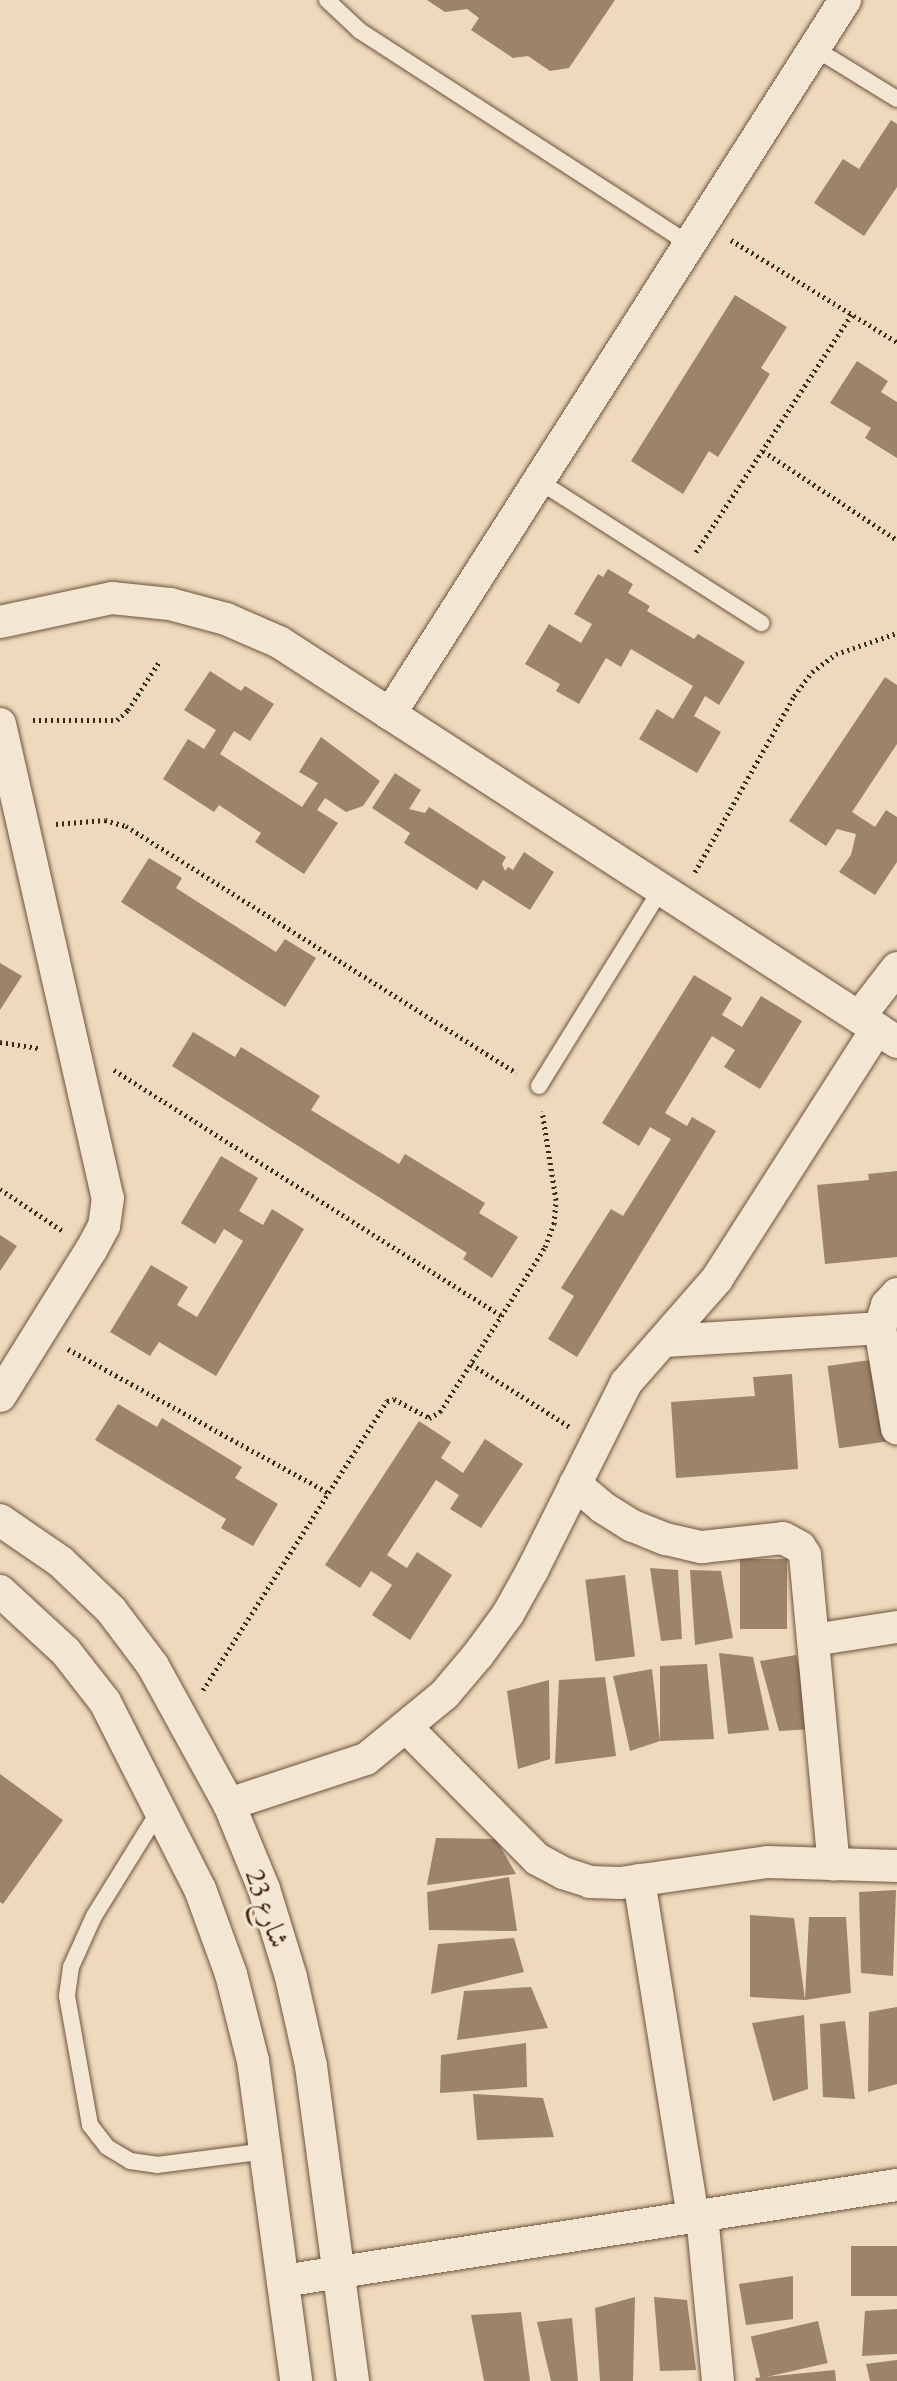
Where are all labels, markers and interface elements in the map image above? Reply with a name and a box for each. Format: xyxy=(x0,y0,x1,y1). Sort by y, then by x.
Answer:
street label: شارع 23 xyxy=(239,1864,297,1952)

